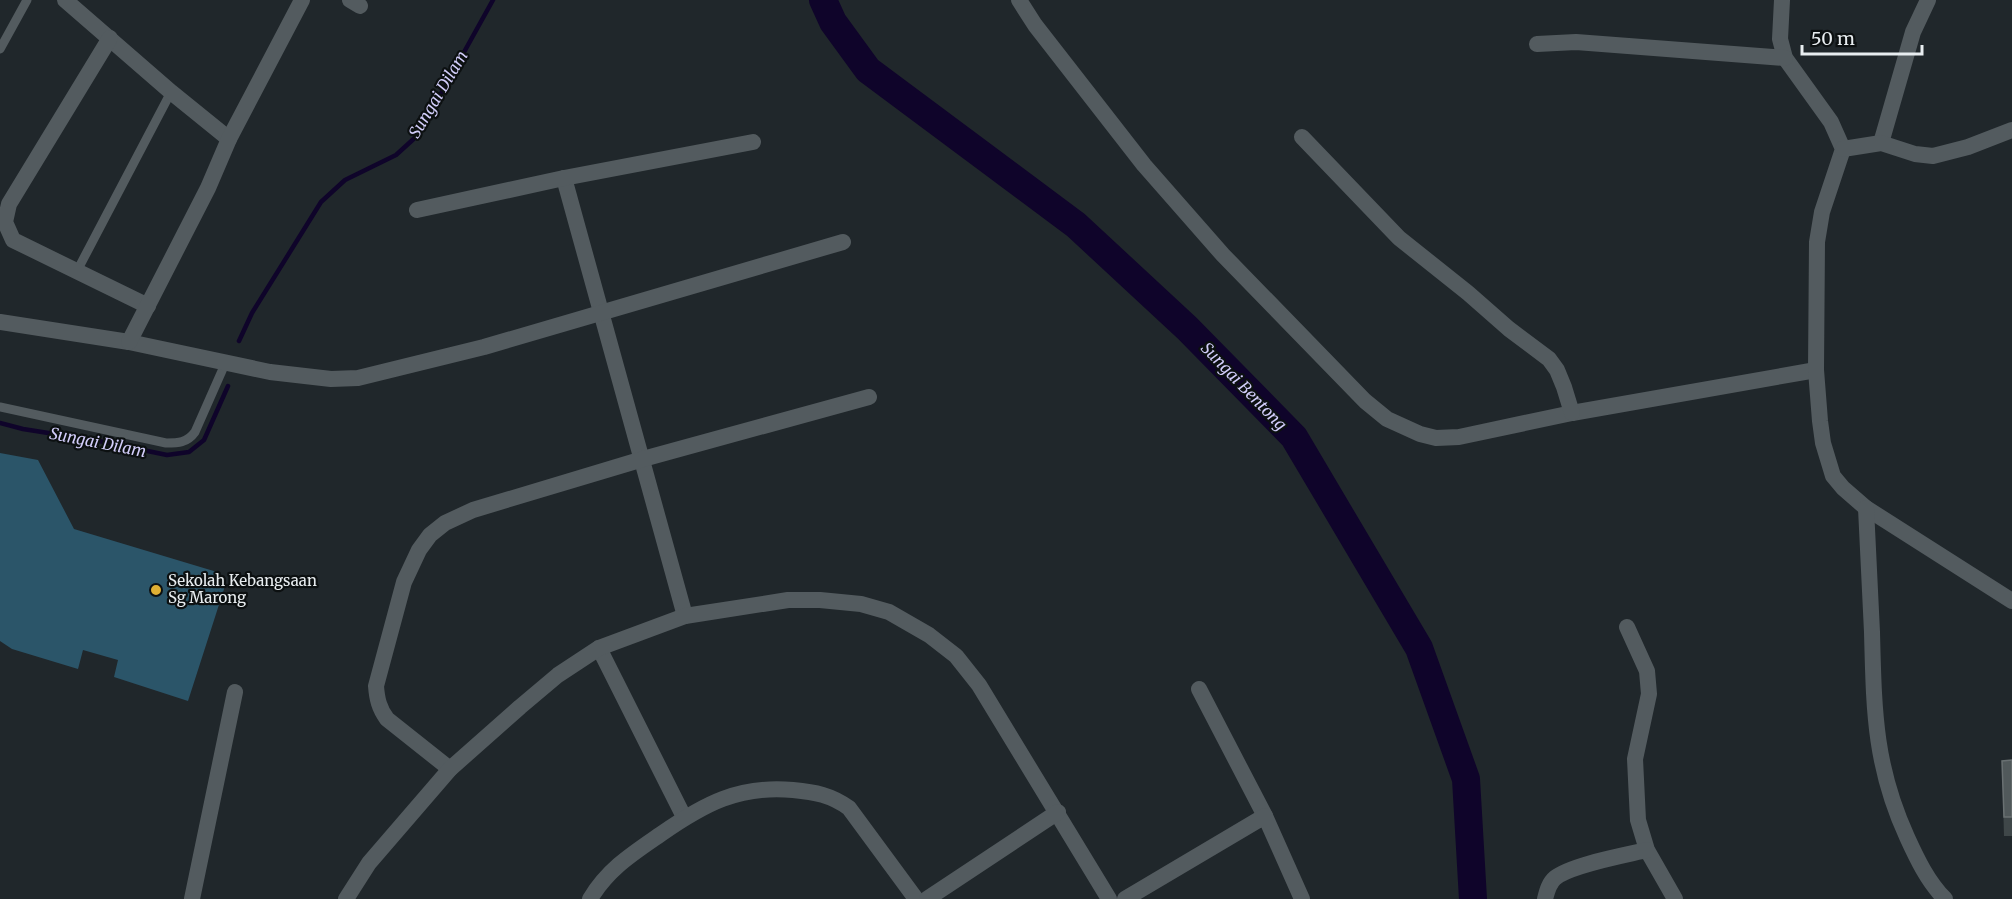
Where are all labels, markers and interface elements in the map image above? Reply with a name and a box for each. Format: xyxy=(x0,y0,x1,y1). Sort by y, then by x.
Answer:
scale bar xyxy=(1802,18,1922,56)
text: 50 m xyxy=(1811,27,1855,50)
water label: Sungai Dilam xyxy=(404,47,472,141)
water label: Sungai Bentong xyxy=(1197,338,1291,434)
water label: Sungai Dilam xyxy=(48,423,148,461)
place label: Sekolah Kebangsaan Sg Marong xyxy=(168,571,317,607)
marker: Sekolah Kebangsaan Sg Marong xyxy=(149,583,163,597)

